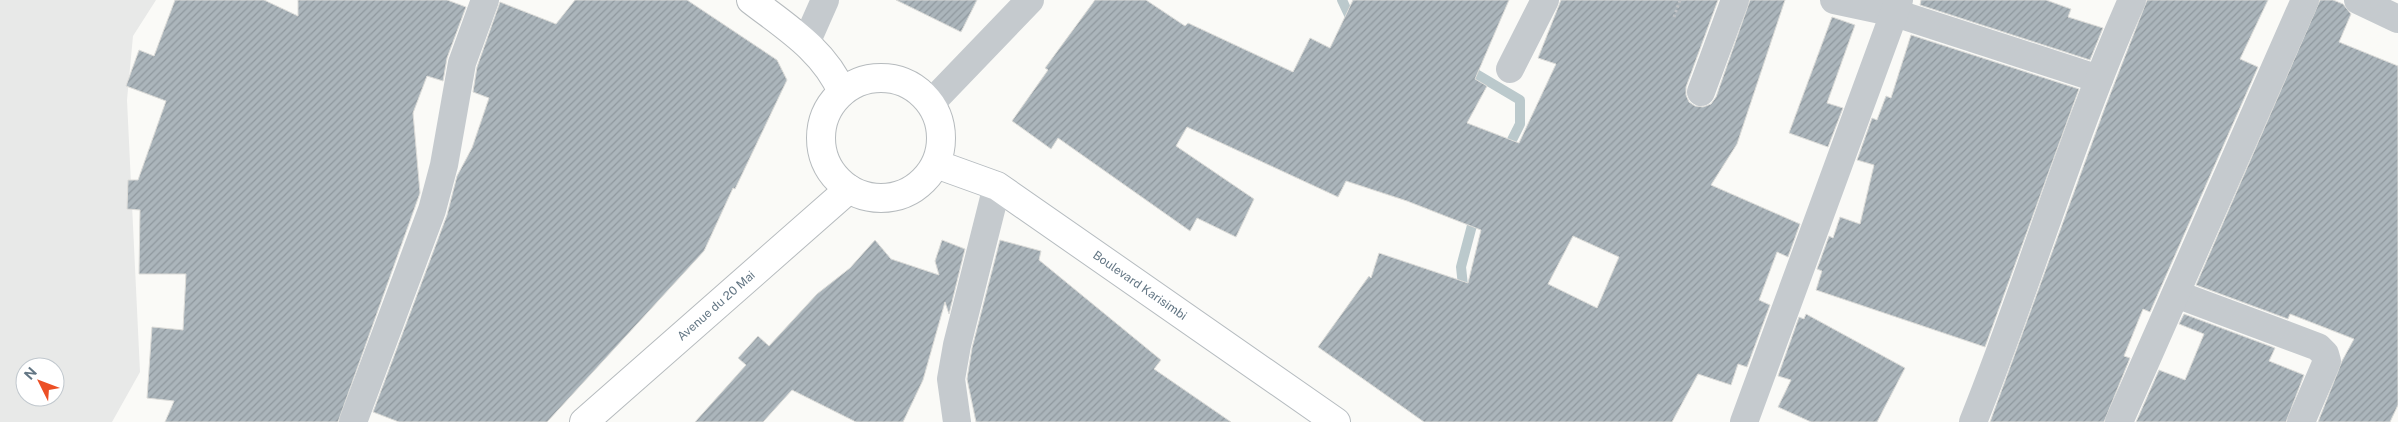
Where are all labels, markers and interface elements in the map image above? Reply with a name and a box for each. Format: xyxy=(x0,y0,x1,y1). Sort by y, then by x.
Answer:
street label: Boulevard Karisimbi xyxy=(1090,248,1190,323)
street label: Avenue du 20 Mai xyxy=(675,268,758,344)
north arrow xyxy=(15,357,65,407)
text: N xyxy=(21,364,40,383)

